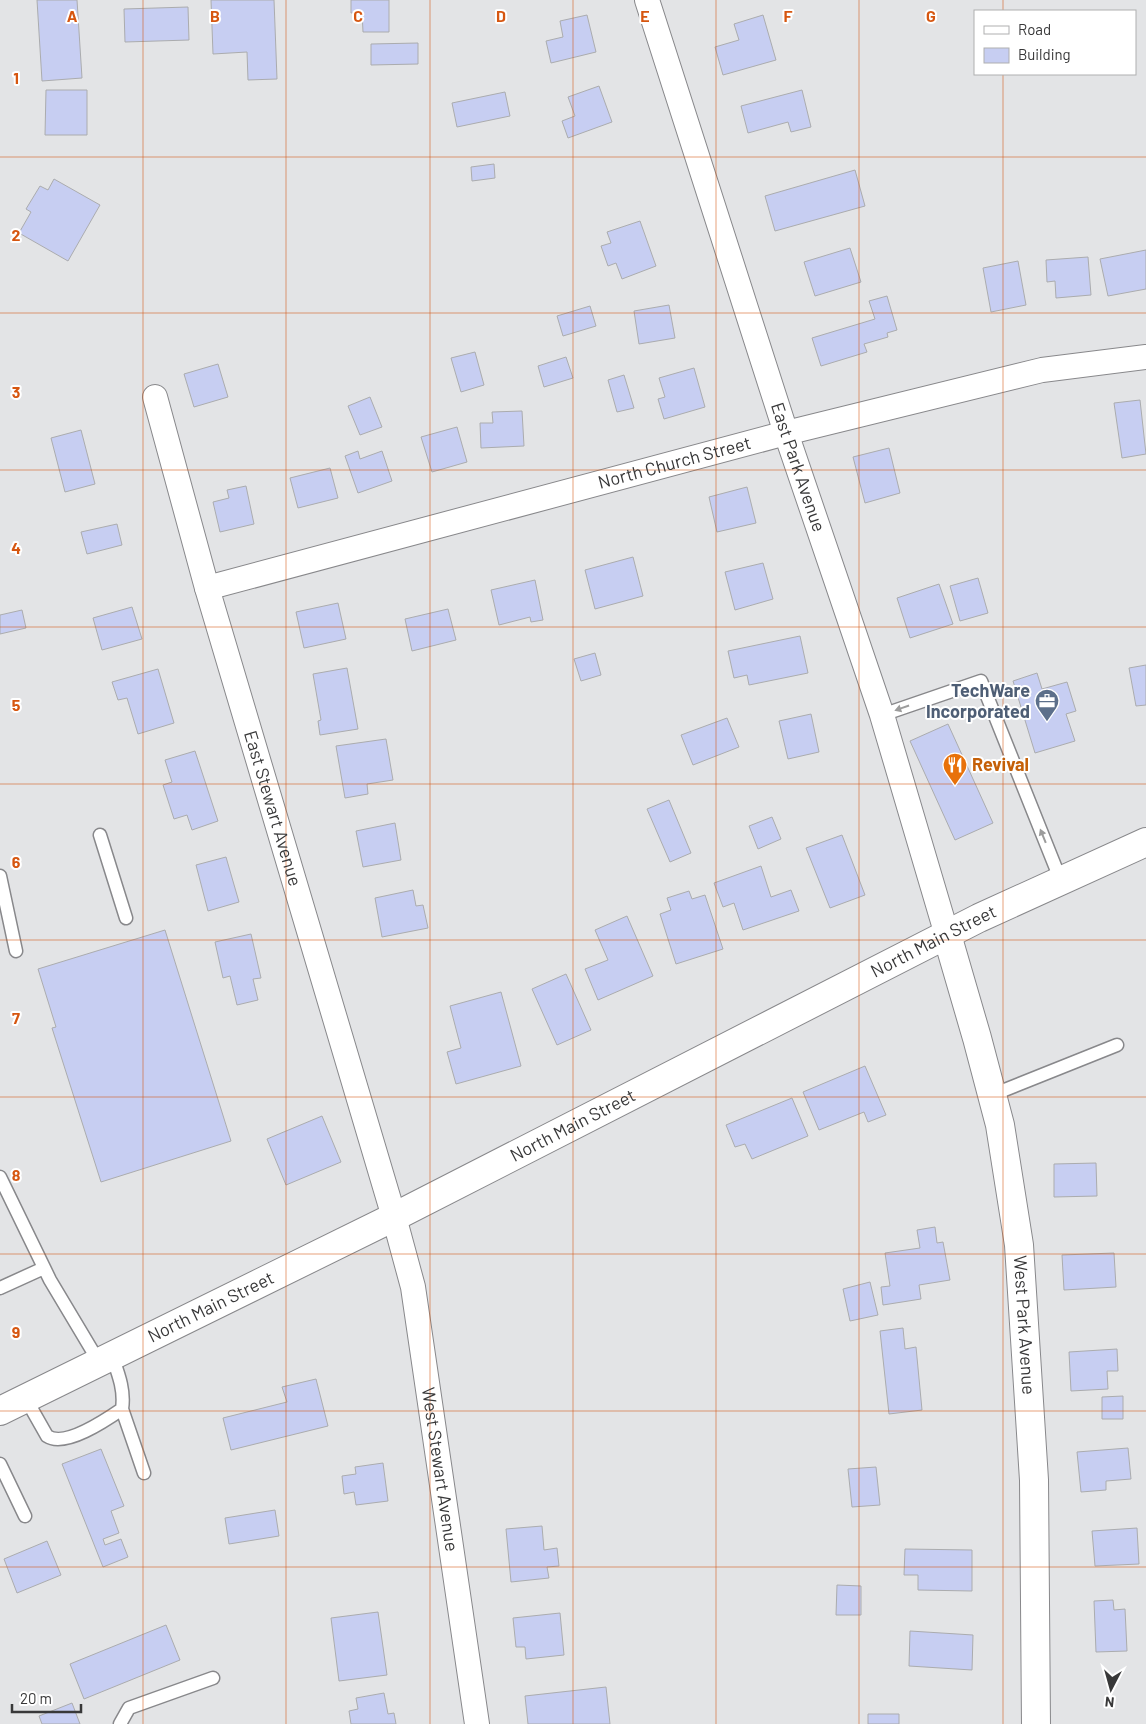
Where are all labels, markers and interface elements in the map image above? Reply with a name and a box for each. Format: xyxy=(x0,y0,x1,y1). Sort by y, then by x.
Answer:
text: A xyxy=(67,6,78,25)
text: B xyxy=(210,6,220,25)
text: C xyxy=(353,6,363,25)
text: D xyxy=(496,6,506,25)
text: E xyxy=(640,6,650,25)
text: F xyxy=(784,6,793,25)
text: G xyxy=(926,6,936,25)
legend xyxy=(974,10,1136,75)
text: Road xyxy=(1018,20,1051,38)
text: Building xyxy=(1018,45,1071,63)
text: 1 xyxy=(13,68,19,87)
text: 2 xyxy=(12,225,21,244)
text: 3 xyxy=(12,382,20,401)
street label: East Park Avenue xyxy=(767,399,831,535)
street label: North Church Street xyxy=(595,431,753,493)
text: 4 xyxy=(11,538,21,557)
place label: TechWare Incorporated xyxy=(926,679,1030,722)
office icon: TechWare Incorporated xyxy=(1034,688,1060,722)
text: 5 xyxy=(12,695,21,714)
one-way arrow xyxy=(894,704,909,712)
street label: East Stewart Avenue xyxy=(240,728,307,889)
restaurant icon: Revival xyxy=(942,752,968,786)
place label: Revival xyxy=(972,753,1029,775)
one-way arrow xyxy=(1039,828,1046,843)
text: 6 xyxy=(12,852,21,871)
street label: North Main Street xyxy=(867,900,999,982)
text: 7 xyxy=(12,1008,20,1027)
street label: North Main Street xyxy=(506,1084,639,1166)
text: 8 xyxy=(12,1165,21,1184)
street label: West Park Avenue xyxy=(1010,1255,1041,1395)
street label: North Main Street xyxy=(144,1266,277,1347)
text: 9 xyxy=(12,1322,20,1341)
street label: West Stewart Avenue xyxy=(418,1386,464,1553)
north arrow xyxy=(1086,1664,1136,1714)
scale bar xyxy=(12,1682,81,1714)
text: 20 m xyxy=(20,1689,52,1707)
text: N xyxy=(1104,1693,1115,1711)

